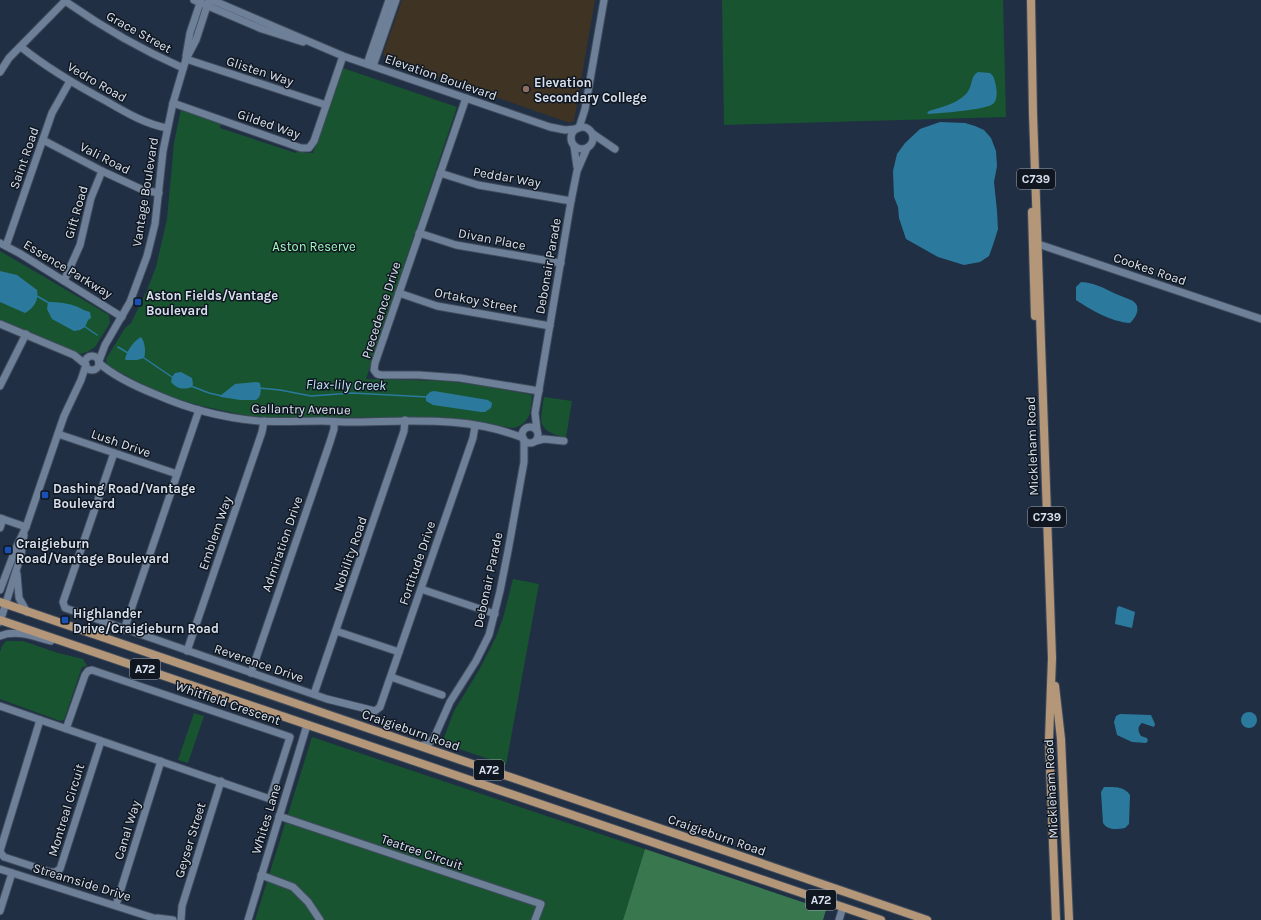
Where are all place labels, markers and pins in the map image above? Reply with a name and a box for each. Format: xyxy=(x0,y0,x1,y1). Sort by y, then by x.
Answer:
place label: Elevation Secondary College xyxy=(534,75,647,105)
marker: Elevation Secondary College xyxy=(521,84,531,94)
place label: Aston Fields/Vantage Boulevard xyxy=(146,288,278,318)
marker: Aston Fields/Vantage Boulevard xyxy=(133,297,143,307)
place label: Dashing Road/Vantage Boulevard xyxy=(53,481,195,511)
marker: Dashing Road/Vantage Boulevard xyxy=(40,490,50,500)
place label: Craigieburn Road/Vantage Boulevard xyxy=(16,536,169,566)
marker: Craigieburn Road/Vantage Boulevard xyxy=(3,545,13,555)
place label: Highlander Drive/Craigieburn Road xyxy=(73,606,219,636)
marker: Highlander Drive/Craigieburn Road xyxy=(60,615,70,625)

